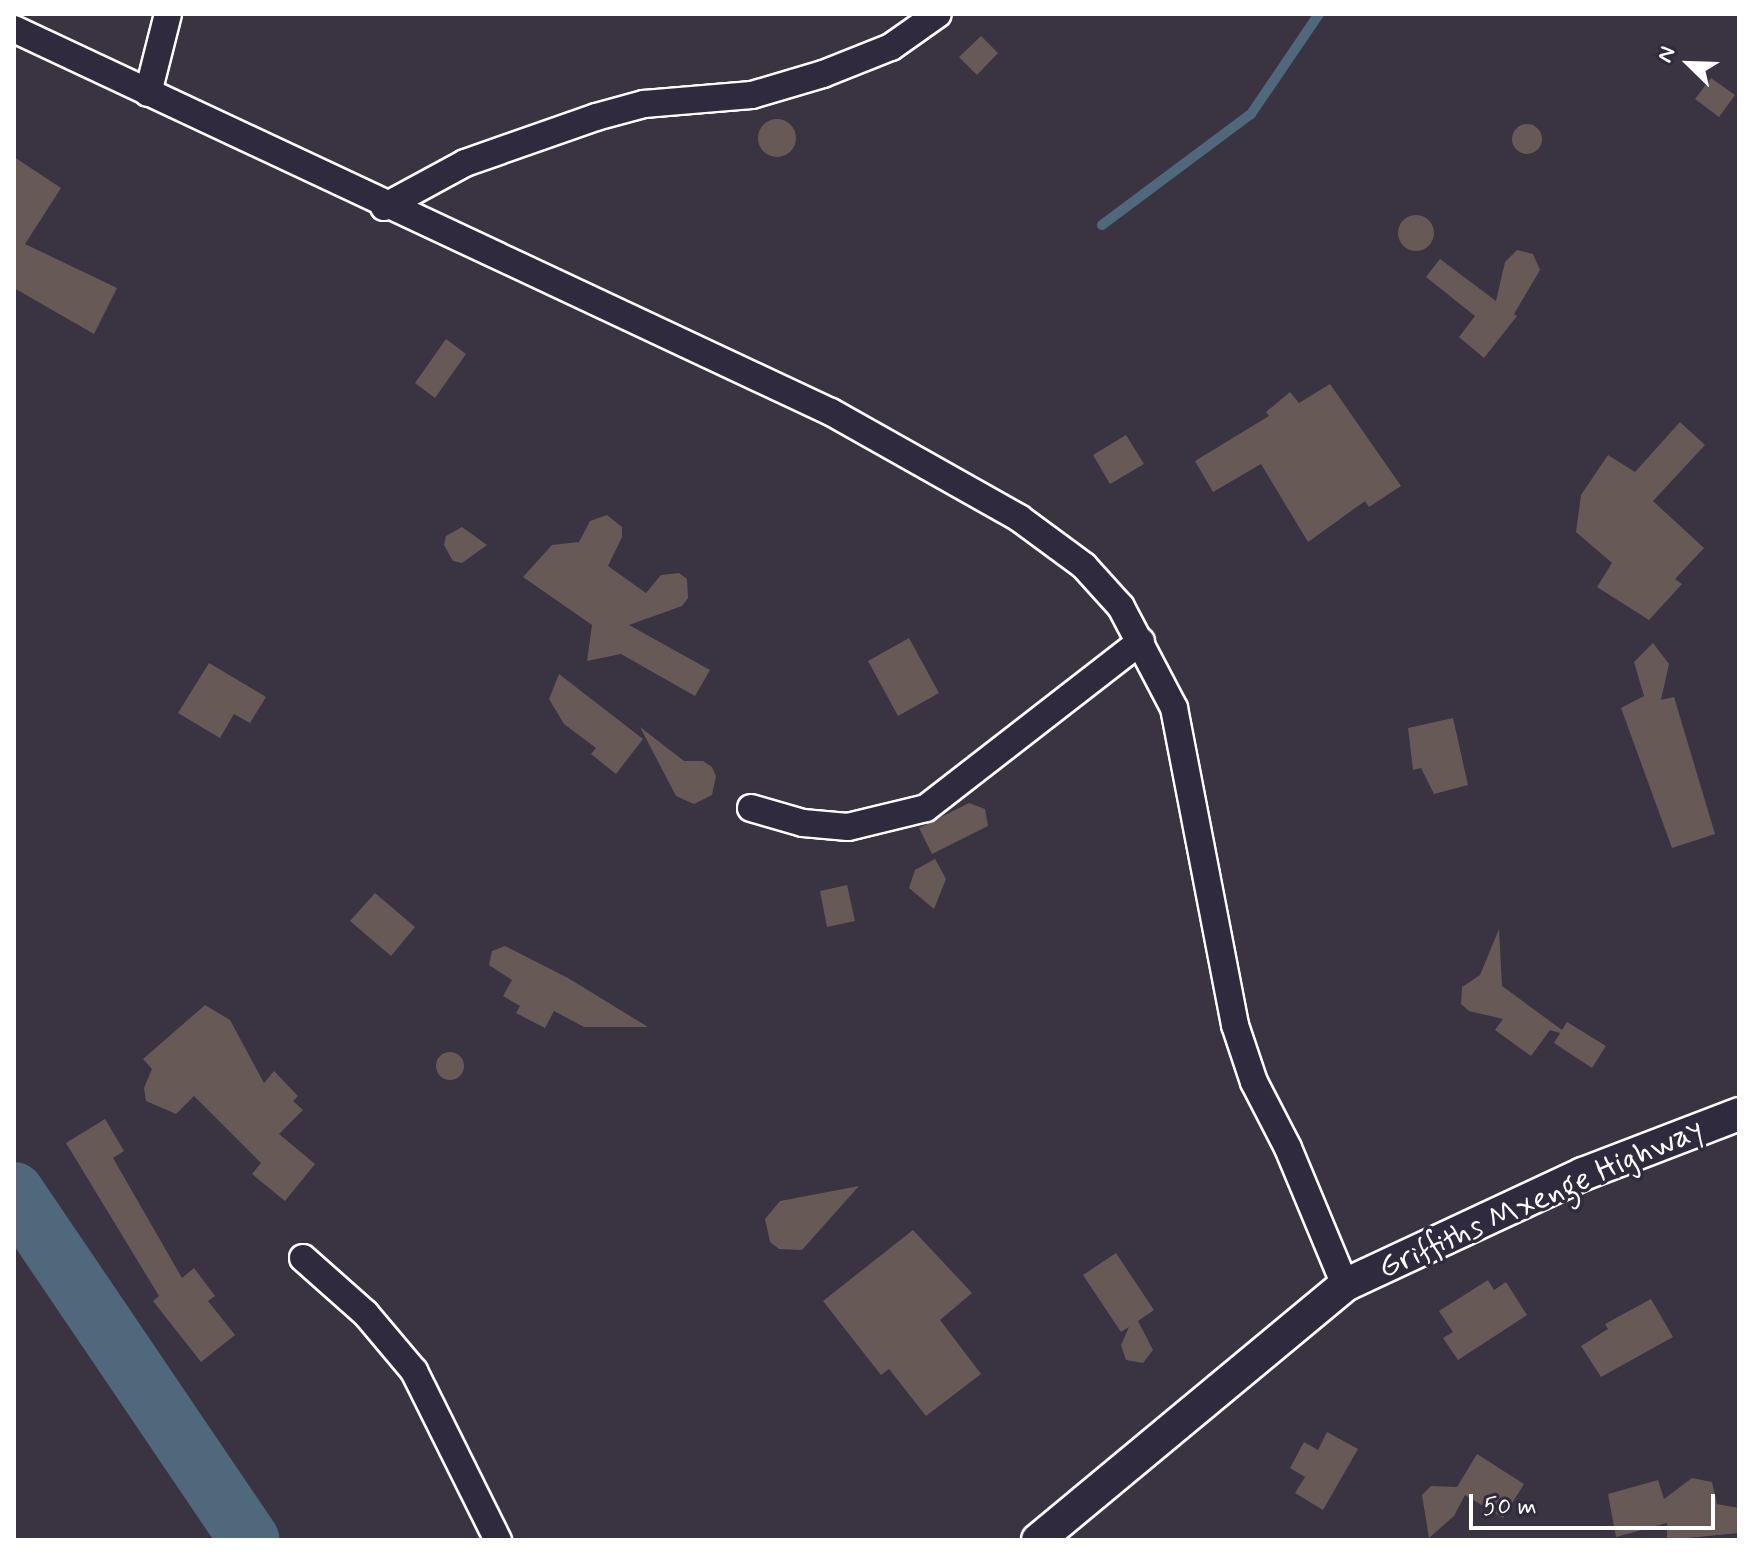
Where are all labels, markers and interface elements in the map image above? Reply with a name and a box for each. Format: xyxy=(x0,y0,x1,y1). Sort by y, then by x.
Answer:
north arrow xyxy=(1649,24,1729,104)
text: N xyxy=(1651,42,1683,67)
street label: Griffiths Mxenge Highway xyxy=(1372,1110,1710,1288)
scale bar xyxy=(1473,1478,1719,1528)
text: 50 m xyxy=(1483,1492,1537,1523)

